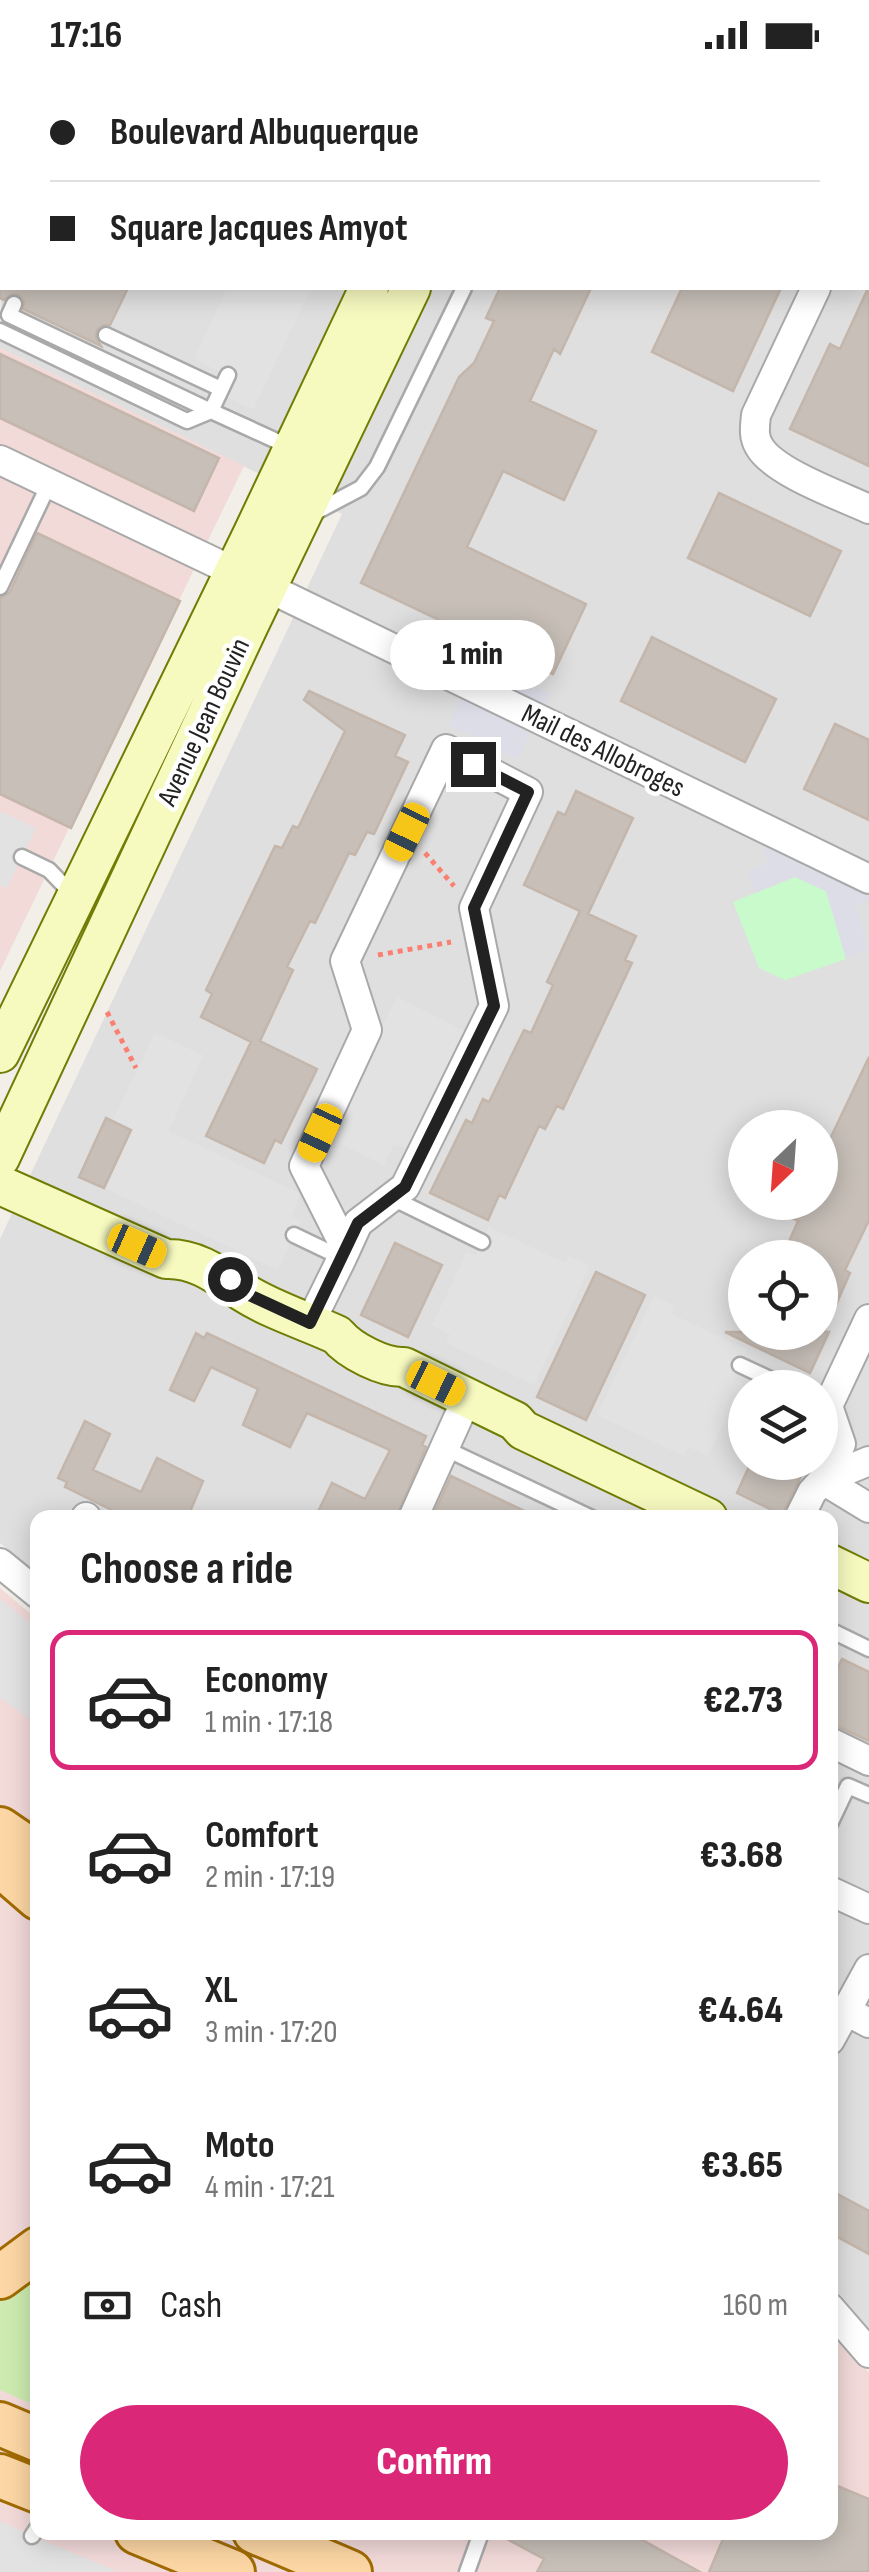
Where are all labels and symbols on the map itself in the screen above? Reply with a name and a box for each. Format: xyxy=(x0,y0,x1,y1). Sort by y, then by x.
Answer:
callout: 1 min xyxy=(390,619,556,689)
street label: Avenue Jean Bouvin xyxy=(150,633,257,812)
street label: Mail des Allobroges xyxy=(516,697,690,805)
route end xyxy=(451,742,496,787)
car xyxy=(380,798,434,866)
car xyxy=(294,1099,346,1167)
north arrow xyxy=(728,1110,838,1220)
car xyxy=(103,1220,171,1272)
route start xyxy=(208,1257,253,1302)
car xyxy=(402,1356,470,1410)

